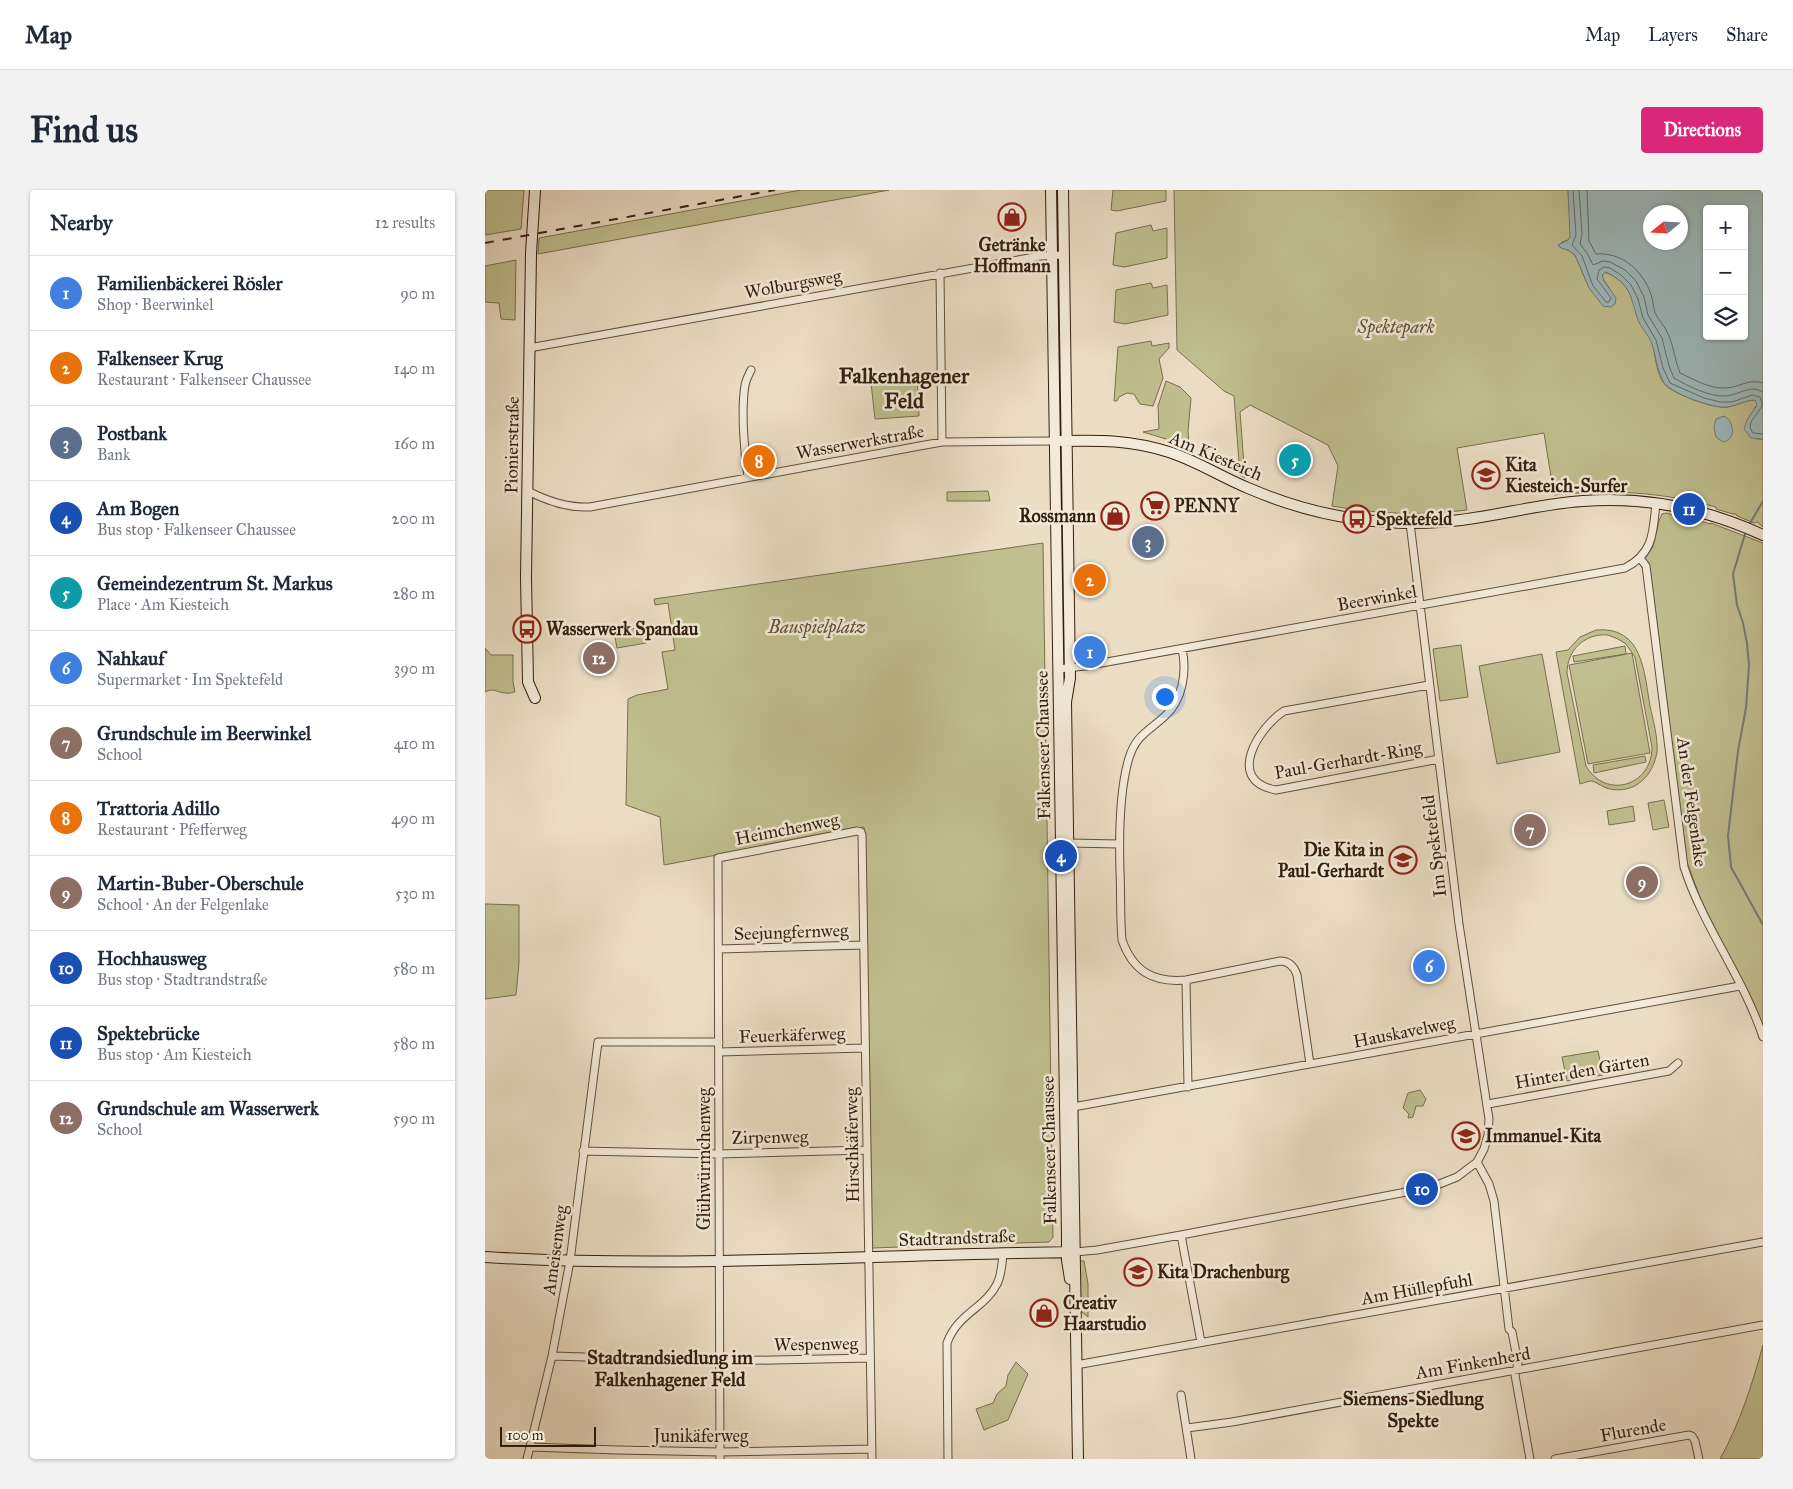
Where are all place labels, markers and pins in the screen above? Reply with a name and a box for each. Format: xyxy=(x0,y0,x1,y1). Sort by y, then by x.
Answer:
shop icon: Getränke Hoffmann xyxy=(997,202,1027,232)
place label: Getränke Hoffmann xyxy=(973,234,1051,277)
pin: 5 xyxy=(1279,441,1311,479)
pin: 8 xyxy=(743,442,775,480)
place label: Kita Kiesteich-Surfer xyxy=(1505,454,1629,497)
school or university icon: Kita Kiesteich-Surfer xyxy=(1471,460,1501,490)
pin: 11 xyxy=(1673,490,1705,528)
supermarket icon: PENNY xyxy=(1140,491,1170,521)
place label: PENNY xyxy=(1174,495,1241,517)
shop icon: Rossmann xyxy=(1100,501,1130,531)
bus stop icon: Spektefeld xyxy=(1342,504,1372,534)
place label: Rossmann xyxy=(1019,505,1096,527)
place label: Spektefeld xyxy=(1376,508,1453,531)
pin: 3 xyxy=(1132,523,1164,561)
pin: 2 xyxy=(1074,561,1106,599)
bus stop icon: Wasserwerk Spandau xyxy=(512,614,542,644)
place label: Wasserwerk Spandau xyxy=(546,618,699,641)
pin: 1 xyxy=(1074,633,1106,671)
pin: 12 xyxy=(583,639,615,677)
pin: 7 xyxy=(1514,811,1546,849)
pin: 4 xyxy=(1045,837,1077,875)
place label: Die Kita in Paul-Gerhardt xyxy=(1278,839,1385,882)
school or university icon: Die Kita in Paul-Gerhardt xyxy=(1388,845,1418,875)
pin: 9 xyxy=(1626,863,1658,901)
pin: 6 xyxy=(1413,947,1445,985)
school or university icon: Immanuel-Kita xyxy=(1451,1121,1481,1151)
place label: Immanuel-Kita xyxy=(1485,1125,1602,1147)
pin: 10 xyxy=(1406,1170,1438,1208)
school or university icon: Kita Drachenburg xyxy=(1123,1257,1153,1287)
place label: Kita Drachenburg xyxy=(1157,1261,1290,1284)
place label: Creativ Haarstudio xyxy=(1063,1292,1146,1335)
shop icon: Creativ Haarstudio xyxy=(1029,1298,1059,1328)

